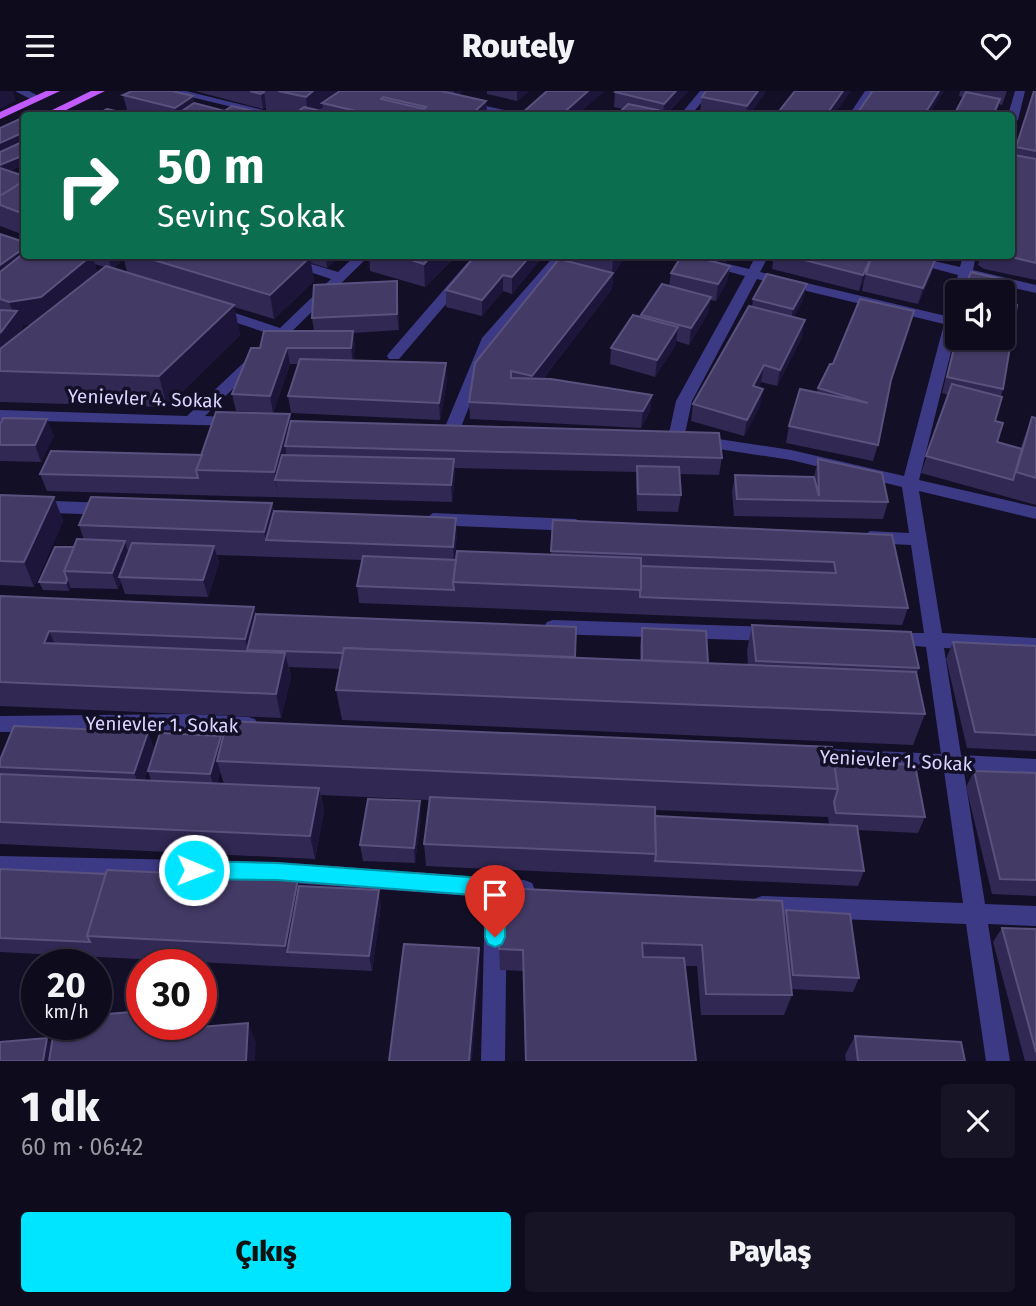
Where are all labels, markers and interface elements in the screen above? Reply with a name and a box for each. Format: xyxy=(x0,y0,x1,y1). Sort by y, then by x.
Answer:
icon: menu xyxy=(21,27,59,65)
text: Routely xyxy=(462,27,574,65)
icon: heart xyxy=(977,27,1015,65)
text: 50 m xyxy=(157,137,265,196)
icon: right xyxy=(42,140,133,231)
text: Sevinç Sokak xyxy=(157,197,345,235)
map controls xyxy=(945,280,1015,350)
button: sound xyxy=(945,280,1015,350)
street label: Yenievler 4. Sokak xyxy=(67,384,223,413)
street label: Yenievler 1. Sokak xyxy=(85,712,239,737)
street label: Yenievler 1. Sokak xyxy=(819,745,973,776)
position arrow xyxy=(157,833,231,907)
pin xyxy=(465,865,525,937)
icon: arrive xyxy=(476,876,514,914)
speed limit sign: 30 xyxy=(126,949,217,1040)
text: 20 xyxy=(47,964,86,1006)
text: km/h xyxy=(44,1001,89,1023)
text: 1 dk xyxy=(21,1082,99,1132)
button: close xyxy=(941,1084,1015,1158)
text: 60 m · 06:42 xyxy=(21,1133,143,1161)
button: Çıkış xyxy=(21,1212,511,1292)
button: Paylaş xyxy=(525,1212,1015,1292)

